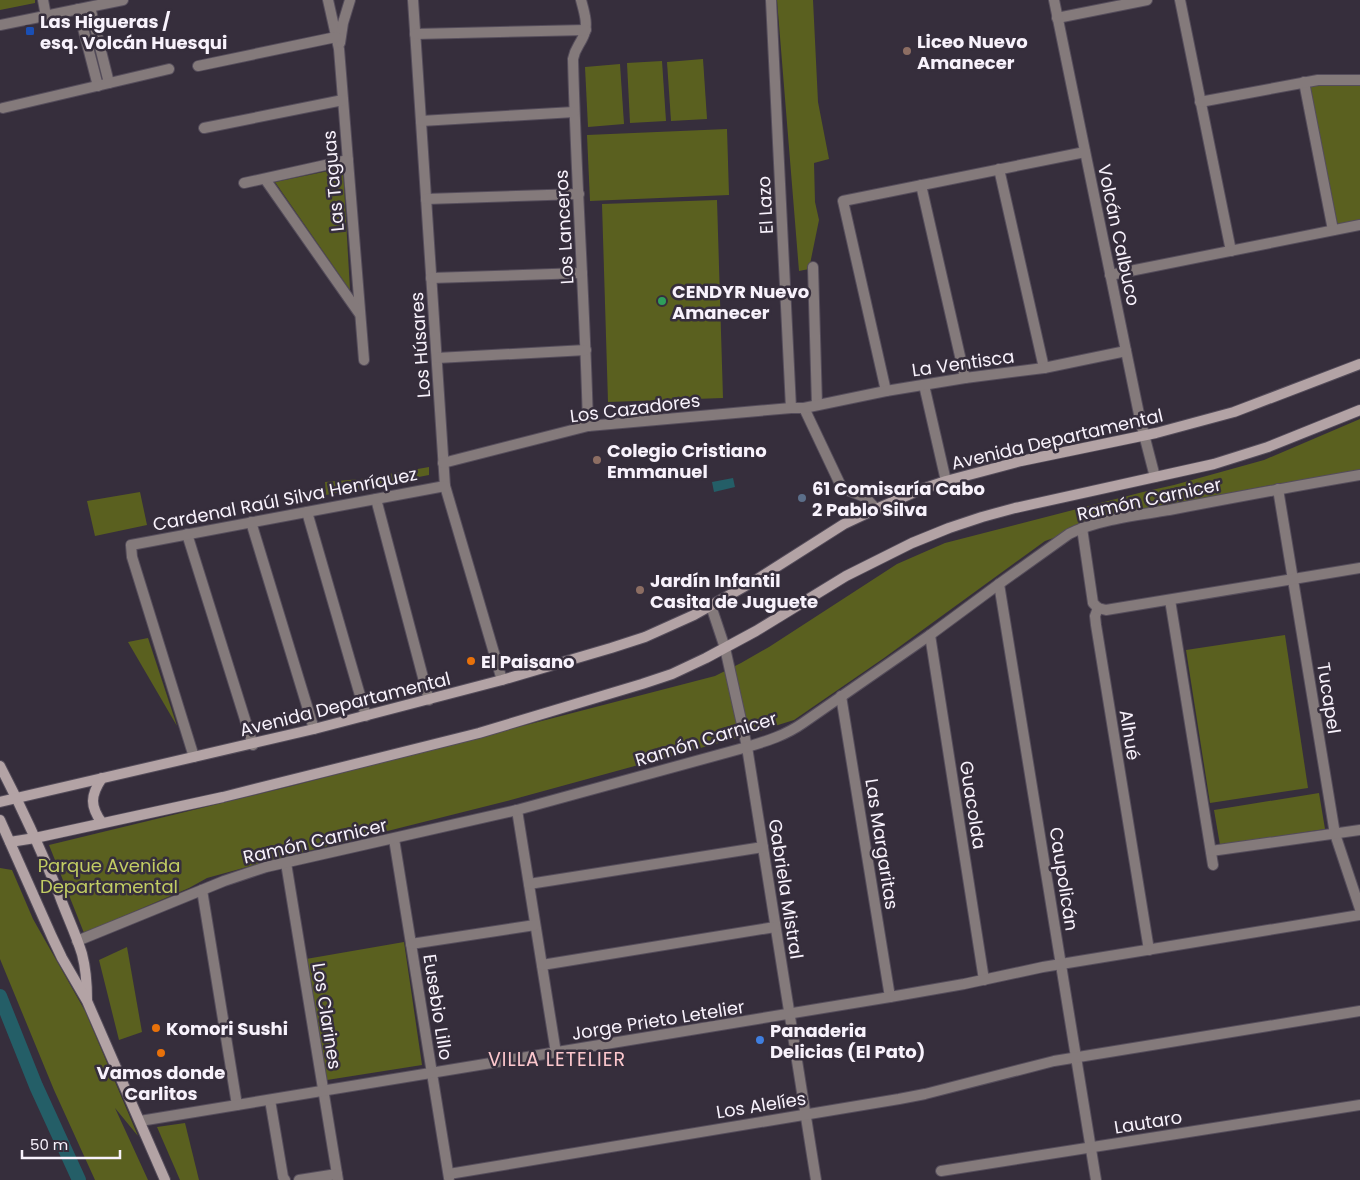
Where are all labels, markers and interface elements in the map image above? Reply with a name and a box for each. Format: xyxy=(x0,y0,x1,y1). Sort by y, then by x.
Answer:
place label: Las Higueras / esq. Volcán Huesqui xyxy=(40,9,227,55)
marker: Las Higueras / esq. Volcán Huesqui xyxy=(24,25,36,37)
place label: Liceo Nuevo Amanecer xyxy=(917,29,1028,75)
marker: Liceo Nuevo Amanecer xyxy=(901,45,913,57)
street label: Las Taguas xyxy=(316,129,350,233)
street label: Volcán Calbuco xyxy=(1092,162,1146,308)
street label: Los Lanceros xyxy=(549,169,579,285)
street label: El Lazo xyxy=(751,175,779,235)
place label: CENDYR Nuevo Amanecer xyxy=(672,279,809,325)
street label: Los Húsares xyxy=(404,291,436,399)
marker: CENDYR Nuevo Amanecer xyxy=(656,295,668,307)
street label: La Ventisca xyxy=(910,343,1016,383)
street label: Los Cazadores xyxy=(569,388,701,428)
street label: Avenida Departamental xyxy=(949,402,1165,476)
place label: Colegio Cristiano Emmanuel xyxy=(607,438,767,484)
marker: Colegio Cristiano Emmanuel xyxy=(591,454,603,466)
street label: Cardenal Raúl Silva Henríquez xyxy=(151,461,419,537)
street label: Ramón Carnicer xyxy=(1074,471,1224,527)
place label: 61 Comisaría Cabo 2 Pablo Silva xyxy=(812,476,985,522)
marker: 61 Comisaría Cabo 2 Pablo Silva xyxy=(796,492,808,504)
place label: Jardín Infantil Casita de Juguete xyxy=(650,568,818,614)
marker: Jardín Infantil Casita de Juguete xyxy=(634,584,646,596)
place label: El Paisano xyxy=(481,649,575,674)
marker: El Paisano xyxy=(465,655,477,667)
street label: Tucapel xyxy=(1311,660,1347,736)
street label: Avenida Departamental xyxy=(237,666,453,742)
street label: Ramón Carnicer xyxy=(632,705,780,772)
street label: Alhué xyxy=(1114,708,1146,762)
street label: Guacolda xyxy=(954,759,992,851)
street label: Las Margaritas xyxy=(859,777,905,911)
street label: Ramón Carnicer xyxy=(241,812,390,870)
street label: Gabriela Mistral xyxy=(763,817,809,961)
street label: Caupolicán xyxy=(1043,825,1085,933)
park label: Parque Avenida Departamental xyxy=(38,853,180,899)
street label: Eusebio Lillo xyxy=(417,952,459,1062)
street label: Los Clarines xyxy=(306,961,348,1071)
street label: Jorge Prieto Letelier xyxy=(570,994,747,1046)
place label: Komori Sushi xyxy=(166,1016,288,1041)
place label: Panaderia Delicias (El Pato) xyxy=(770,1018,925,1064)
marker: Komori Sushi xyxy=(150,1022,162,1034)
marker: Panaderia Delicias (El Pato) xyxy=(754,1034,766,1046)
district label: VILLA LETELIER xyxy=(488,1046,626,1073)
marker: Vamos donde Carlitos xyxy=(155,1047,167,1059)
place label: Vamos donde Carlitos xyxy=(97,1060,225,1106)
street label: Los Alelíes xyxy=(714,1086,808,1124)
street label: Lautaro xyxy=(1112,1104,1184,1140)
scale bar xyxy=(22,1128,120,1160)
text: 50 m xyxy=(30,1134,68,1155)

